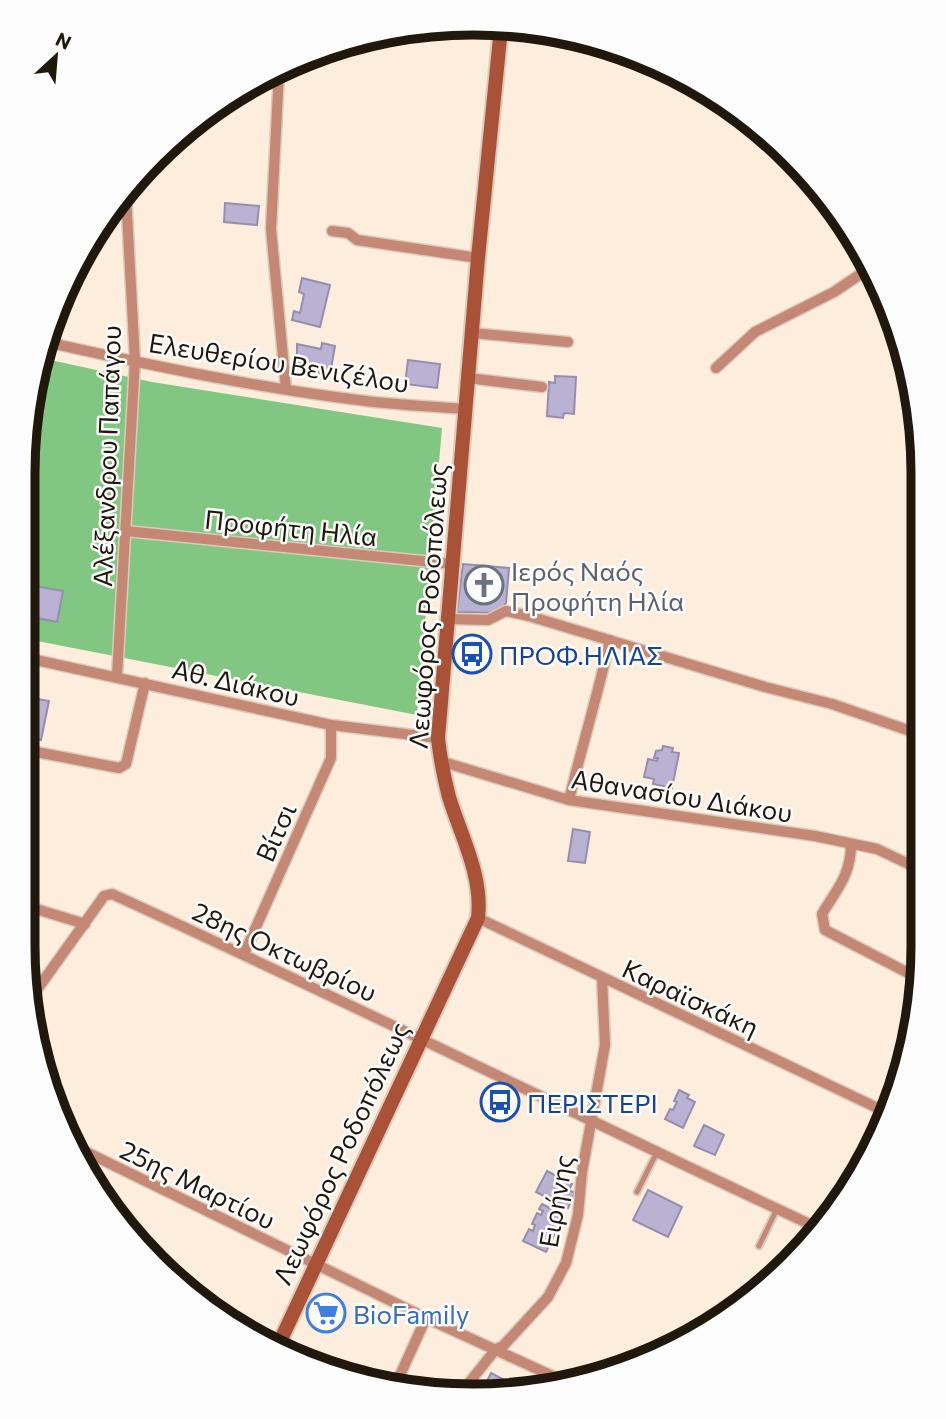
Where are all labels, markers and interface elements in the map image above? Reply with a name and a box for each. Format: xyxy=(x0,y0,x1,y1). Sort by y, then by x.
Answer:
north arrow xyxy=(21,21,91,91)
text: N xyxy=(52,27,75,54)
street label: Αλέξανδρου Παπάγου xyxy=(86,325,126,587)
street label: Ελευθερίου Βενιζέλου xyxy=(147,326,411,398)
street label: Λεωφόρος Ροδοπόλεως xyxy=(402,462,452,750)
street label: Προφήτη Ηλία xyxy=(203,503,379,551)
place label: Ιερός Ναός Προφήτη Ηλία xyxy=(511,555,684,616)
church icon: Ιερός Ναός Προφήτη Ηλία xyxy=(463,564,505,606)
bus stop icon: ΠΡΟΦ.ΗΛΙΑΣ xyxy=(451,633,493,675)
place label: ΠΡΟΦ.ΗΛΙΑΣ xyxy=(499,639,663,670)
street label: Αθ. Διάκου xyxy=(169,652,303,712)
street label: Αθανασίου Διάκου xyxy=(569,762,795,828)
street label: Βίτσι xyxy=(248,798,302,866)
street label: 28ης Οκτωβρίου xyxy=(188,895,382,1007)
street label: Καραϊσκάκη xyxy=(618,952,764,1042)
street label: Λεωφόρος Ροδοπόλεως xyxy=(265,1017,415,1289)
bus stop icon: ΠΕΡΙΣΤΕΡΙ xyxy=(479,1081,521,1123)
place label: ΠΕΡΙΣΤΕΡΙ xyxy=(527,1087,658,1118)
street label: 25ης Μαρτίου xyxy=(115,1133,281,1235)
street label: Ειρήνης xyxy=(532,1152,578,1250)
supermarket icon: BioFamily xyxy=(305,1292,347,1334)
place label: BioFamily xyxy=(353,1298,469,1329)

